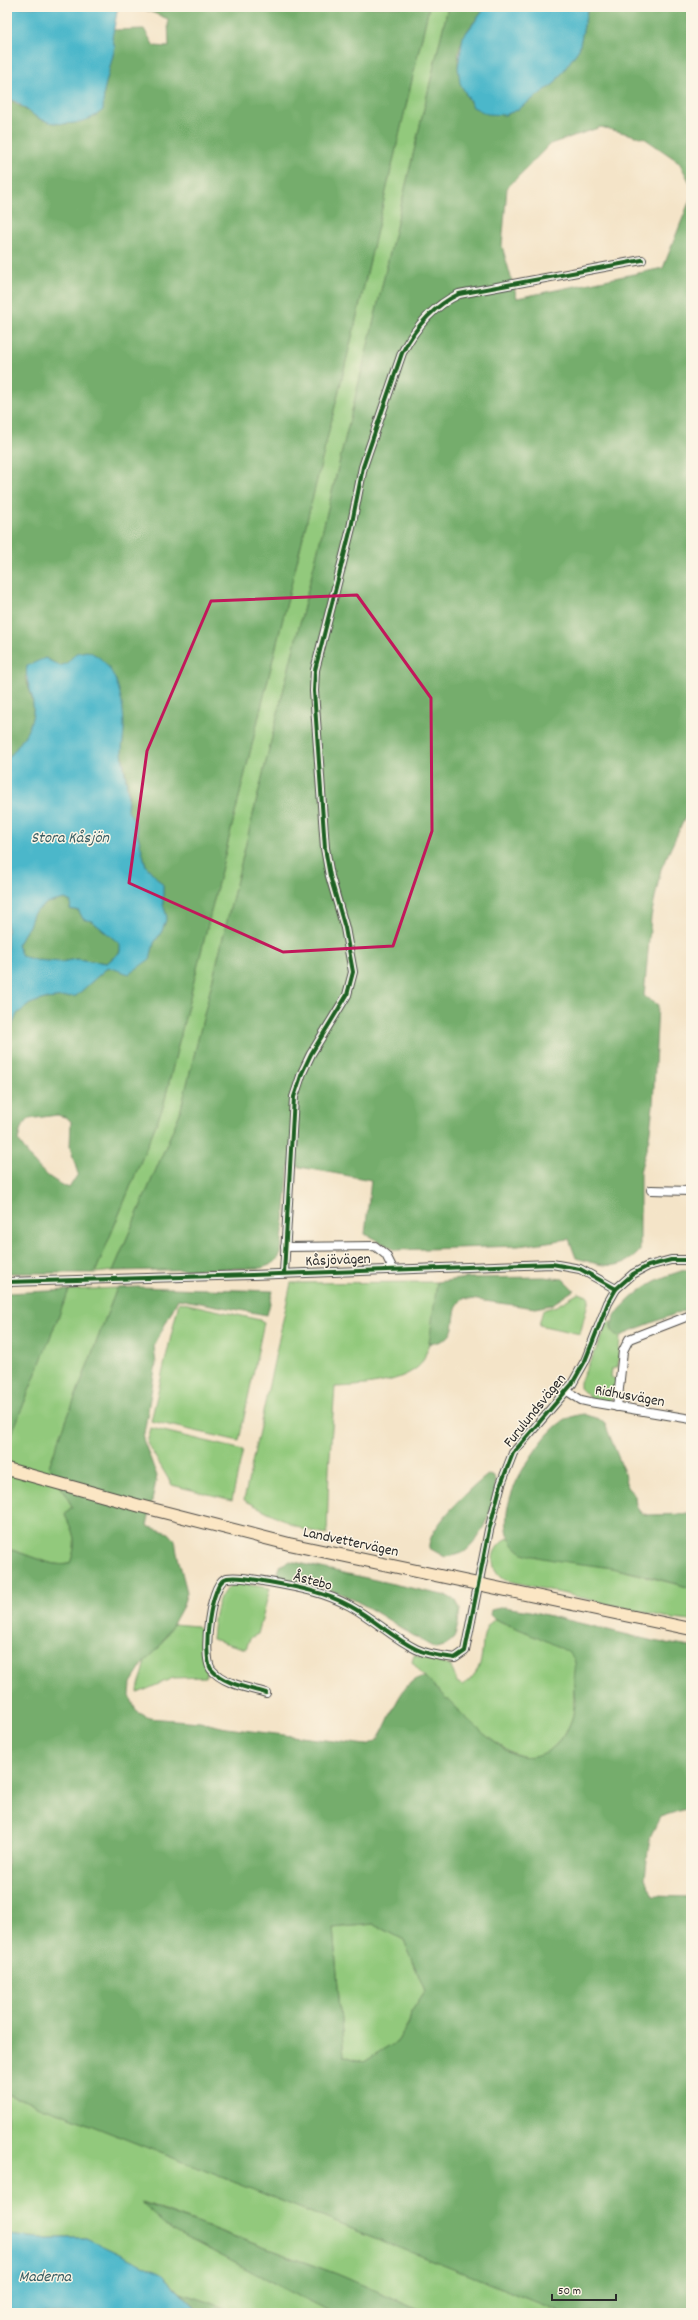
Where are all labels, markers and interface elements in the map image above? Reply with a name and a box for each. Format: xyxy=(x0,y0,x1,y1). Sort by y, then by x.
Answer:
water label: Stora Kåsjön xyxy=(31,827,110,850)
street label: Kåsjövägen xyxy=(305,1249,371,1273)
street label: Furulundsvägen xyxy=(499,1370,572,1453)
street label: Ridhusvägen xyxy=(593,1380,666,1414)
street label: Landvettervägen xyxy=(301,1522,400,1564)
street label: Åstebo xyxy=(291,1566,335,1598)
water label: Maderna xyxy=(19,2266,73,2289)
scale bar xyxy=(552,2276,616,2302)
text: 50 m xyxy=(558,2283,581,2300)

